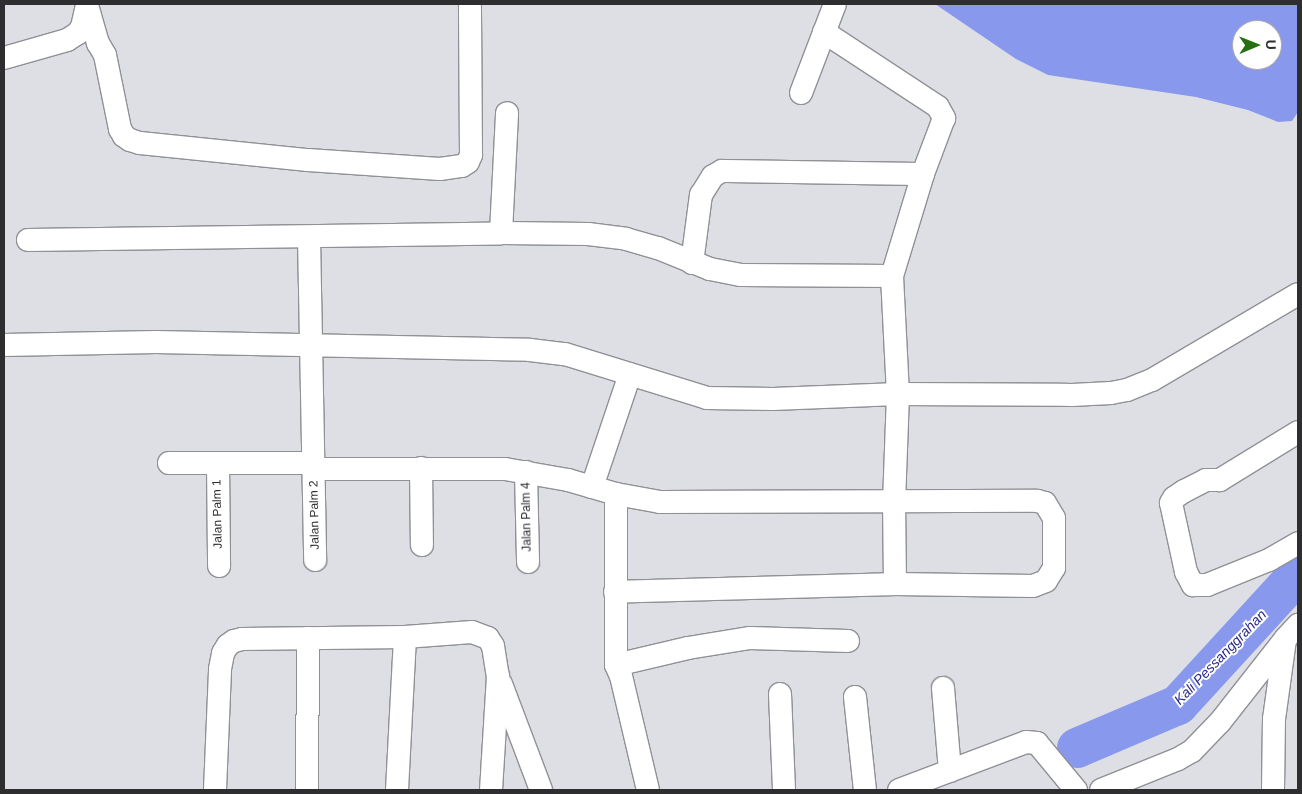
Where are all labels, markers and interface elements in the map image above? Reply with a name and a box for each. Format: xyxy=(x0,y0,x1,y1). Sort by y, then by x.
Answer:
north arrow xyxy=(1232,20,1282,70)
text: U xyxy=(1263,40,1279,50)
street label: Jalan Palm 1 xyxy=(210,479,226,549)
street label: Jalan Palm 2 xyxy=(307,480,323,550)
street label: Jalan Palm 4 xyxy=(519,482,535,552)
water label: Kali Pessanggrahan xyxy=(1170,606,1270,708)

